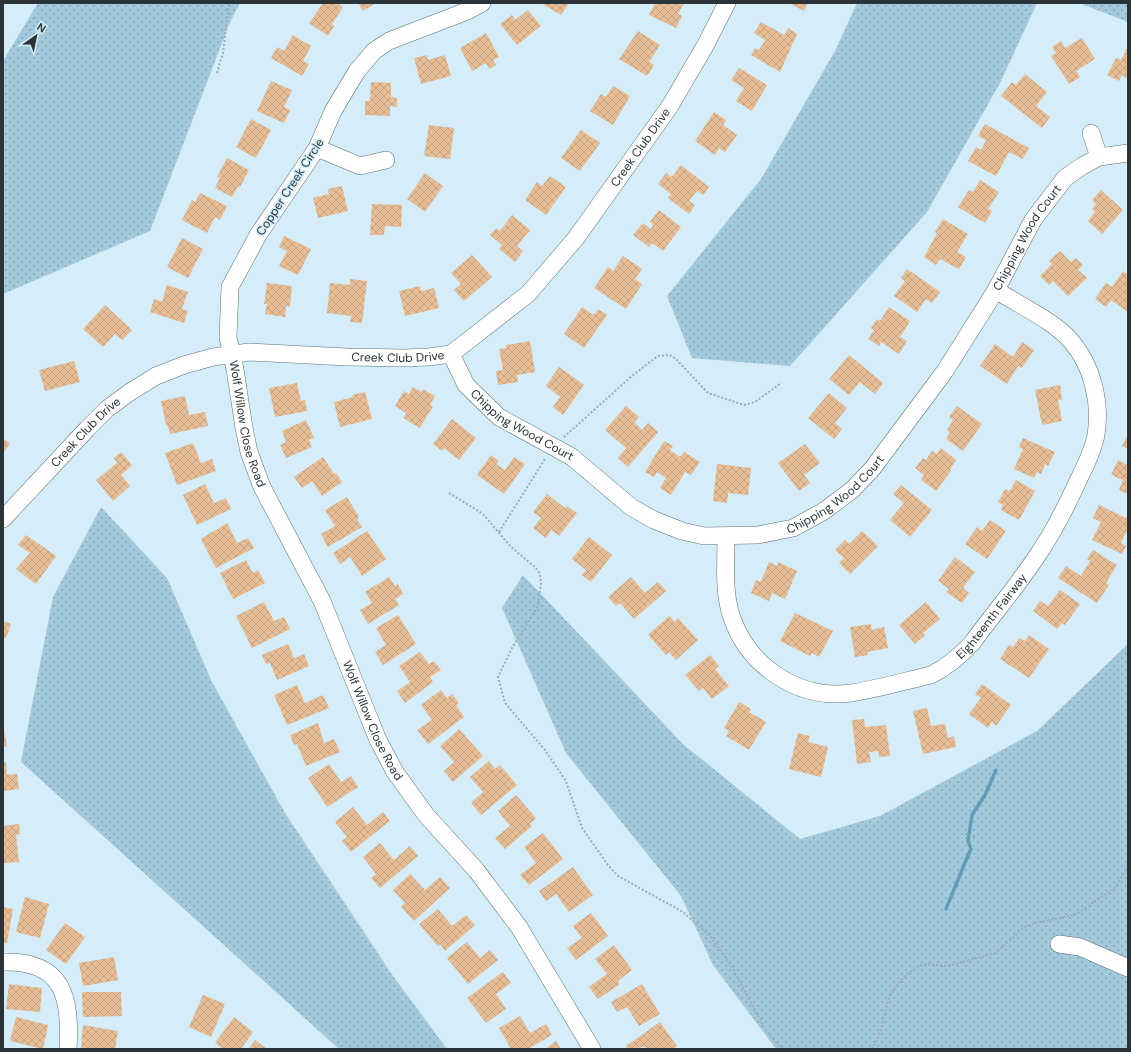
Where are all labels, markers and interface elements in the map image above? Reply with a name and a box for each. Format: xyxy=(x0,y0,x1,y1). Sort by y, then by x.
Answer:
north arrow xyxy=(16,16,56,56)
text: N xyxy=(34,20,49,36)
street label: Creek Club Drive xyxy=(607,105,674,190)
street label: Copper Creek Circle xyxy=(253,135,328,239)
street label: Chipping Wood Court xyxy=(989,181,1065,293)
street label: Creek Club Drive xyxy=(351,347,445,366)
street label: Wolf Willow Close Road xyxy=(225,359,269,489)
street label: Chipping Wood Court xyxy=(467,386,577,465)
street label: Creek Club Drive xyxy=(47,393,124,471)
street label: Chipping Wood Court xyxy=(785,452,888,537)
street label: Eighteenth Fairway xyxy=(953,570,1031,663)
street label: Wolf Willow Close Road xyxy=(339,658,407,784)

